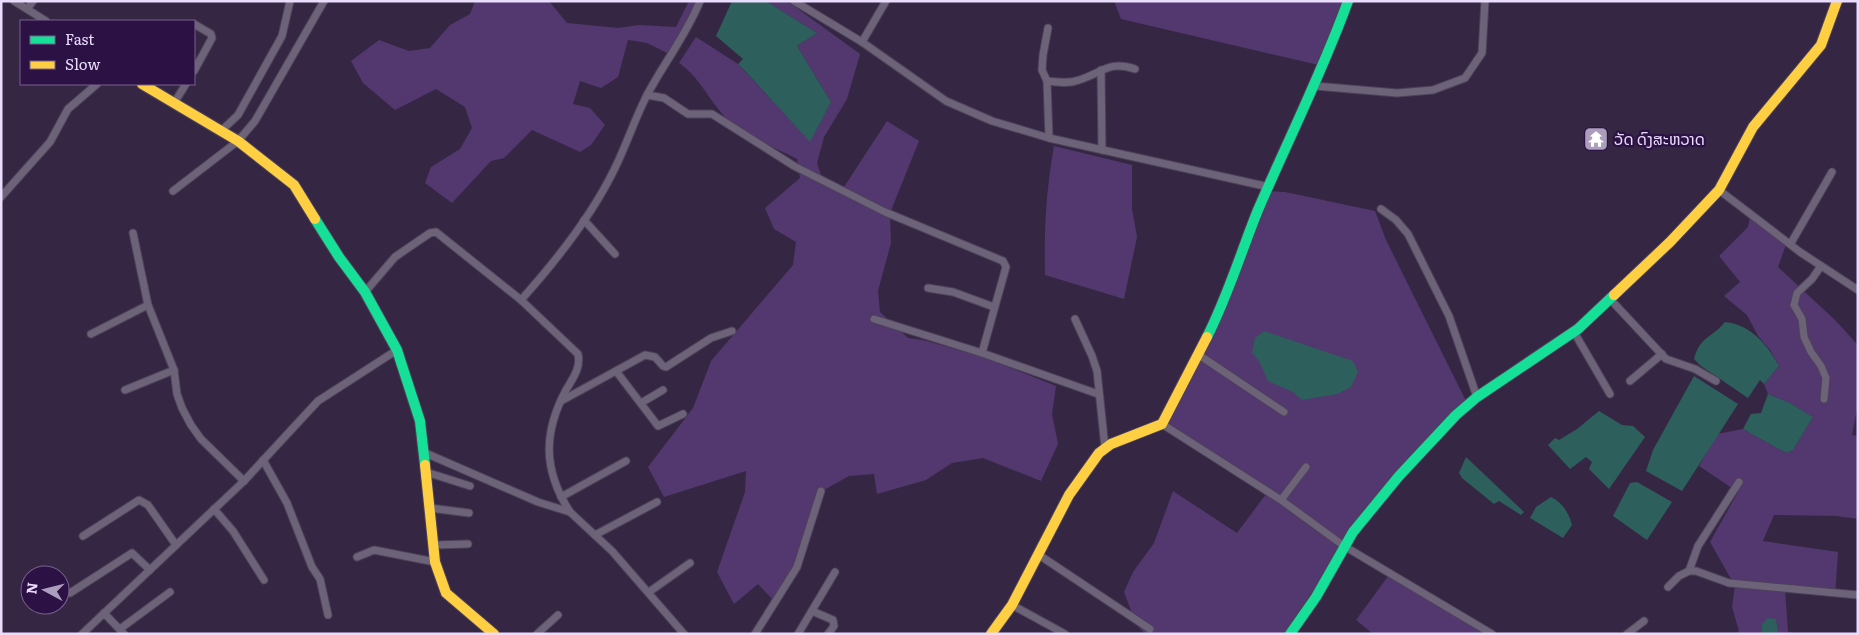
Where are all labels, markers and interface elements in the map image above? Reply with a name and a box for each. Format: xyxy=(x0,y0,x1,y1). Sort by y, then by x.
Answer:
legend xyxy=(20,20,195,85)
text: Fast xyxy=(65,27,94,50)
text: Slow xyxy=(65,52,100,75)
temple icon: ວັດ ດົງສະຫວາດ xyxy=(1583,126,1609,152)
place label: ວັດ ດົງສະຫວາດ xyxy=(1614,126,1705,150)
north arrow xyxy=(20,565,70,615)
text: N xyxy=(20,581,42,595)

